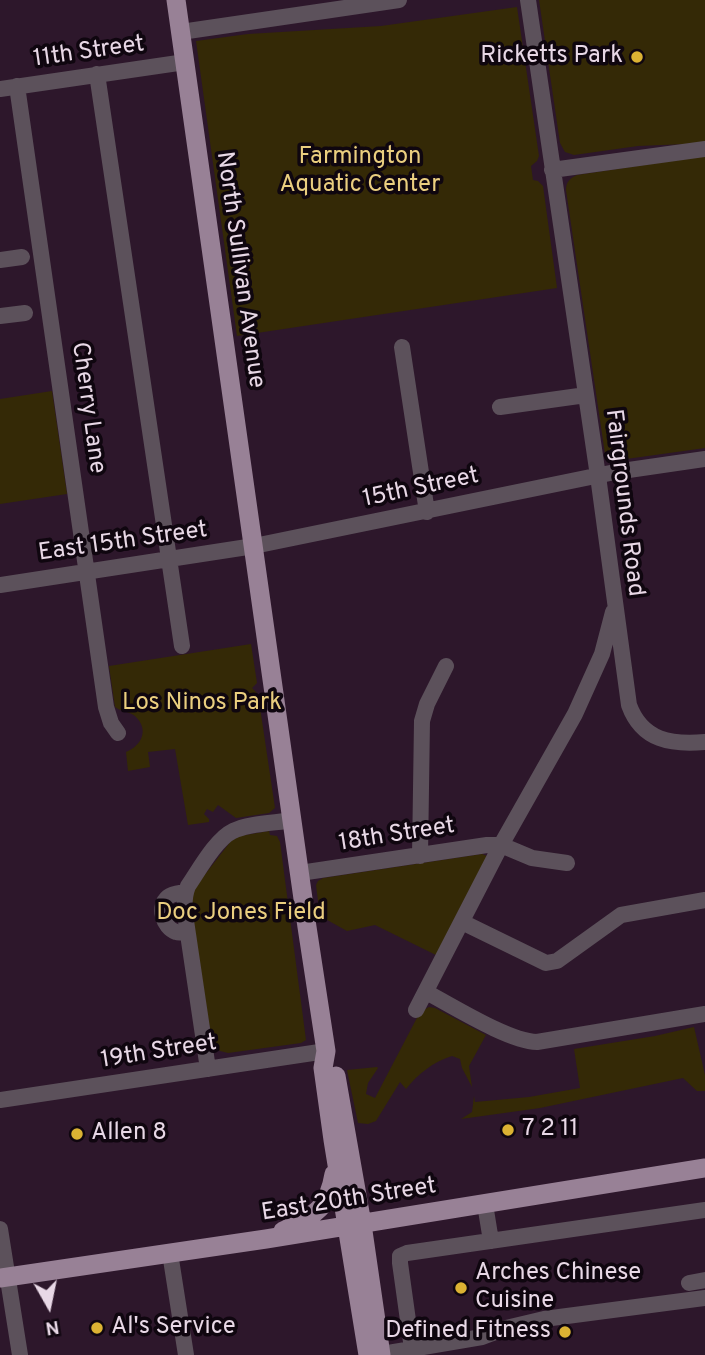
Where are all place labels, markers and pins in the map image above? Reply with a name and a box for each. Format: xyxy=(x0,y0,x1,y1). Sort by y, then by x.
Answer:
place label: Ricketts Park xyxy=(480,43,623,71)
marker: Ricketts Park xyxy=(629,49,645,65)
place label: 7 2 11 xyxy=(522,1116,578,1144)
place label: Allen 8 xyxy=(91,1120,167,1148)
marker: 7 2 11 xyxy=(500,1122,516,1138)
marker: Allen 8 xyxy=(69,1126,85,1142)
place label: Arches Chinese Cuisine xyxy=(475,1260,641,1316)
marker: Arches Chinese Cuisine xyxy=(453,1280,469,1296)
place label: Al's Service xyxy=(111,1314,236,1342)
place label: Defined Fitness xyxy=(385,1318,551,1346)
marker: Al's Service xyxy=(89,1320,105,1336)
marker: Defined Fitness xyxy=(557,1324,573,1340)

